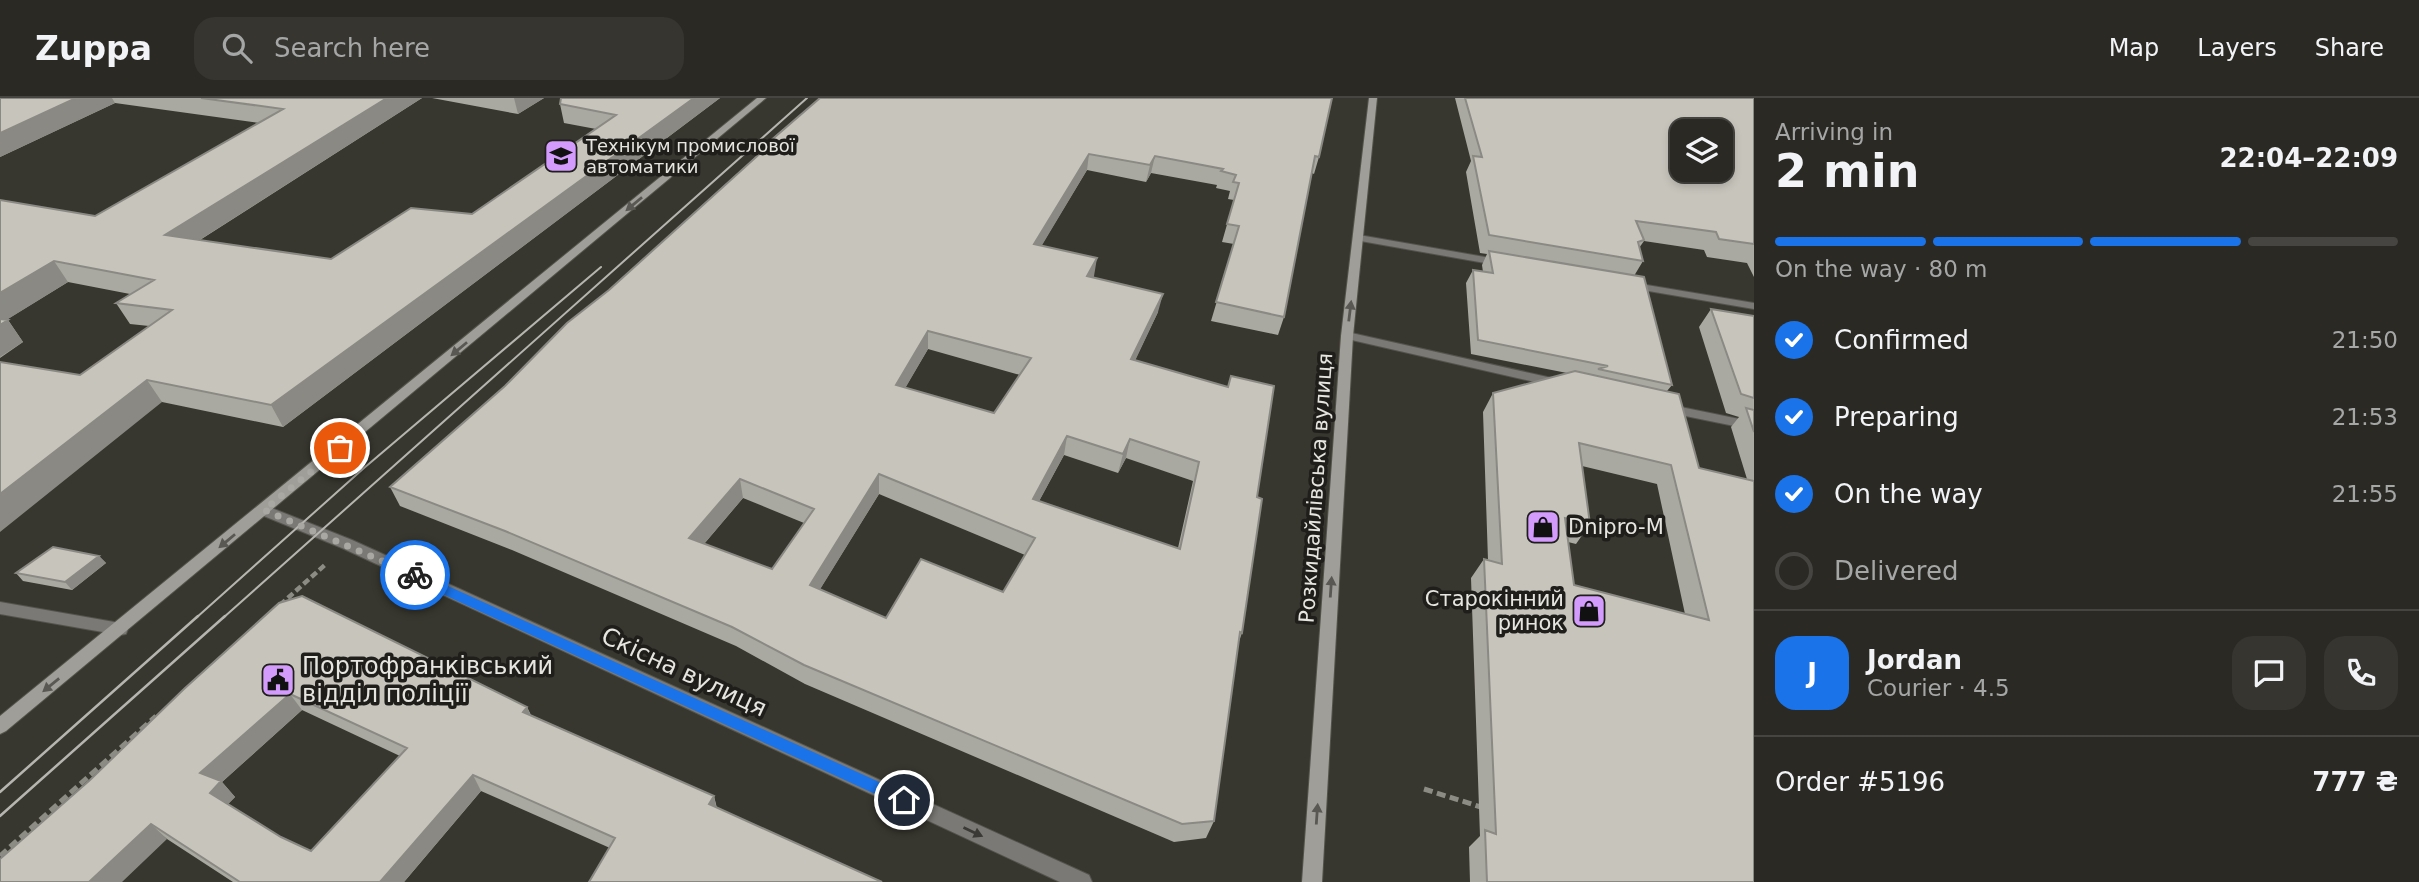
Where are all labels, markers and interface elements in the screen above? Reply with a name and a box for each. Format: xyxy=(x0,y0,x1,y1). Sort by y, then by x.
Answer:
search box xyxy=(194,17,684,80)
text: Zuppa xyxy=(35,29,152,68)
icon: search xyxy=(218,29,256,67)
text: Search here xyxy=(274,33,430,63)
text: Map xyxy=(2109,34,2159,62)
text: Layers xyxy=(2197,34,2277,62)
text: Share xyxy=(2315,34,2384,62)
map controls xyxy=(1670,119,1733,182)
button: layers xyxy=(1670,119,1733,182)
text: Arriving in xyxy=(1775,119,1893,145)
place label: Технікум промислової автоматики xyxy=(585,135,796,177)
school or university icon: Технікум промислової автоматики xyxy=(542,137,580,175)
text: 22:04–22:09 xyxy=(2219,143,2398,173)
text: 2 min xyxy=(1775,144,1919,198)
one-way arrow xyxy=(626,196,643,211)
text: On the way · 80 m xyxy=(1775,256,1987,282)
one-way arrow xyxy=(1345,300,1356,322)
icon: check xyxy=(1775,321,1813,359)
text: Confirmed xyxy=(1834,325,1969,355)
text: 21:50 xyxy=(2332,327,2398,353)
one-way arrow xyxy=(451,341,468,356)
street label: Розкидайлівська вулиця xyxy=(1295,352,1337,624)
icon: check xyxy=(1775,398,1813,436)
text: Preparing xyxy=(1834,402,1959,432)
text: 21:53 xyxy=(2332,404,2398,430)
pin xyxy=(310,418,370,478)
icon: bag xyxy=(321,429,359,467)
icon: check xyxy=(1775,475,1813,513)
text: On the way xyxy=(1834,479,1983,509)
text: 21:55 xyxy=(2332,481,2398,507)
shop icon: Dnipro-M xyxy=(1524,508,1562,546)
place label: Dnipro-M xyxy=(1568,515,1664,539)
one-way arrow xyxy=(218,533,235,548)
courier xyxy=(380,540,450,610)
icon: bike xyxy=(396,556,434,594)
text: Delivered xyxy=(1834,556,1958,586)
one-way arrow xyxy=(1326,576,1337,598)
place label: Старокінний ринок xyxy=(1425,587,1564,635)
shop icon: Старокінний ринок xyxy=(1570,592,1608,630)
street label: Cкісна вулиця xyxy=(597,621,771,723)
button: chat xyxy=(2232,636,2306,710)
button: phone xyxy=(2324,636,2398,710)
text: Jordan xyxy=(1867,645,1962,675)
place label: Портофранківський відділ поліції xyxy=(302,652,553,708)
text: J xyxy=(1807,658,1817,688)
public building icon: Портофранківський відділ поліції xyxy=(259,661,297,699)
text: Courier · 4.5 xyxy=(1867,675,2010,701)
one-way arrow xyxy=(42,677,59,692)
text: Order #5196 xyxy=(1775,767,1945,797)
text: 777 ₴ xyxy=(2312,767,2398,797)
pin xyxy=(874,770,934,830)
icon: home xyxy=(885,781,923,819)
one-way arrow xyxy=(1311,803,1322,825)
one-way arrow xyxy=(963,826,983,838)

